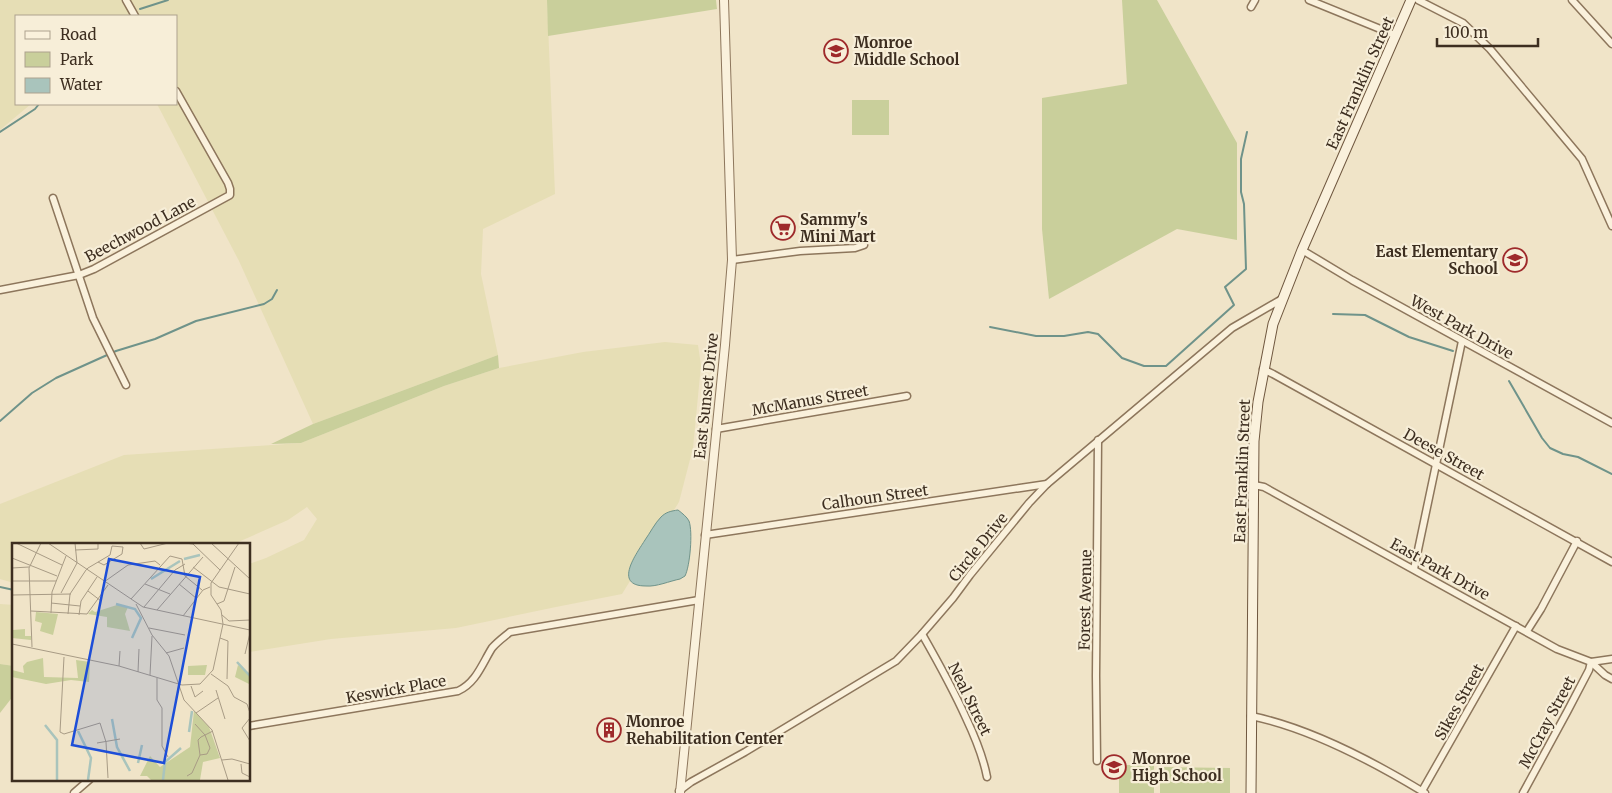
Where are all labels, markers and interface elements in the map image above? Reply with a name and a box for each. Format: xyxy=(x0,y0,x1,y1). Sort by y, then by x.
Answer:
street label: East Franklin Street xyxy=(1322,13,1398,152)
legend xyxy=(15,15,178,105)
scale bar xyxy=(1437,15,1538,47)
text: 100 m xyxy=(1444,23,1488,42)
text: Road xyxy=(60,25,96,44)
place label: Monroe Middle School xyxy=(854,33,959,69)
school or university icon: Monroe Middle School xyxy=(823,38,849,64)
text: Park xyxy=(60,50,94,69)
text: Water xyxy=(59,75,103,94)
street label: Beechwood Lane xyxy=(81,192,199,266)
place label: Sammy's Mini Mart xyxy=(800,210,876,246)
supermarket icon: Sammy's Mini Mart xyxy=(770,215,796,241)
place label: East Elementary School xyxy=(1376,242,1498,278)
school or university icon: East Elementary School xyxy=(1502,247,1528,273)
street label: West Park Drive xyxy=(1406,290,1517,363)
street label: East Sunset Drive xyxy=(690,332,722,460)
street label: McManus Street xyxy=(750,380,870,420)
street label: East Franklin Street xyxy=(1230,399,1254,543)
street label: Deese Street xyxy=(1400,424,1488,484)
street label: Calhoun Street xyxy=(821,480,929,514)
street label: Circle Drive xyxy=(944,509,1012,585)
street label: East Park Drive xyxy=(1387,534,1493,604)
inset map xyxy=(12,543,250,780)
street label: Forest Avenue xyxy=(1075,549,1095,651)
street label: Neal Street xyxy=(944,660,996,739)
street label: Sikes Street xyxy=(1430,660,1488,744)
street label: Keswick Place xyxy=(344,671,448,707)
street label: McCray Street xyxy=(1515,673,1579,771)
place label: Monroe Rehabilitation Center xyxy=(626,712,784,748)
building icon: Monroe Rehabilitation Center xyxy=(596,717,622,743)
place label: Monroe High School xyxy=(1132,749,1222,785)
school or university icon: Monroe High School xyxy=(1101,754,1127,780)

